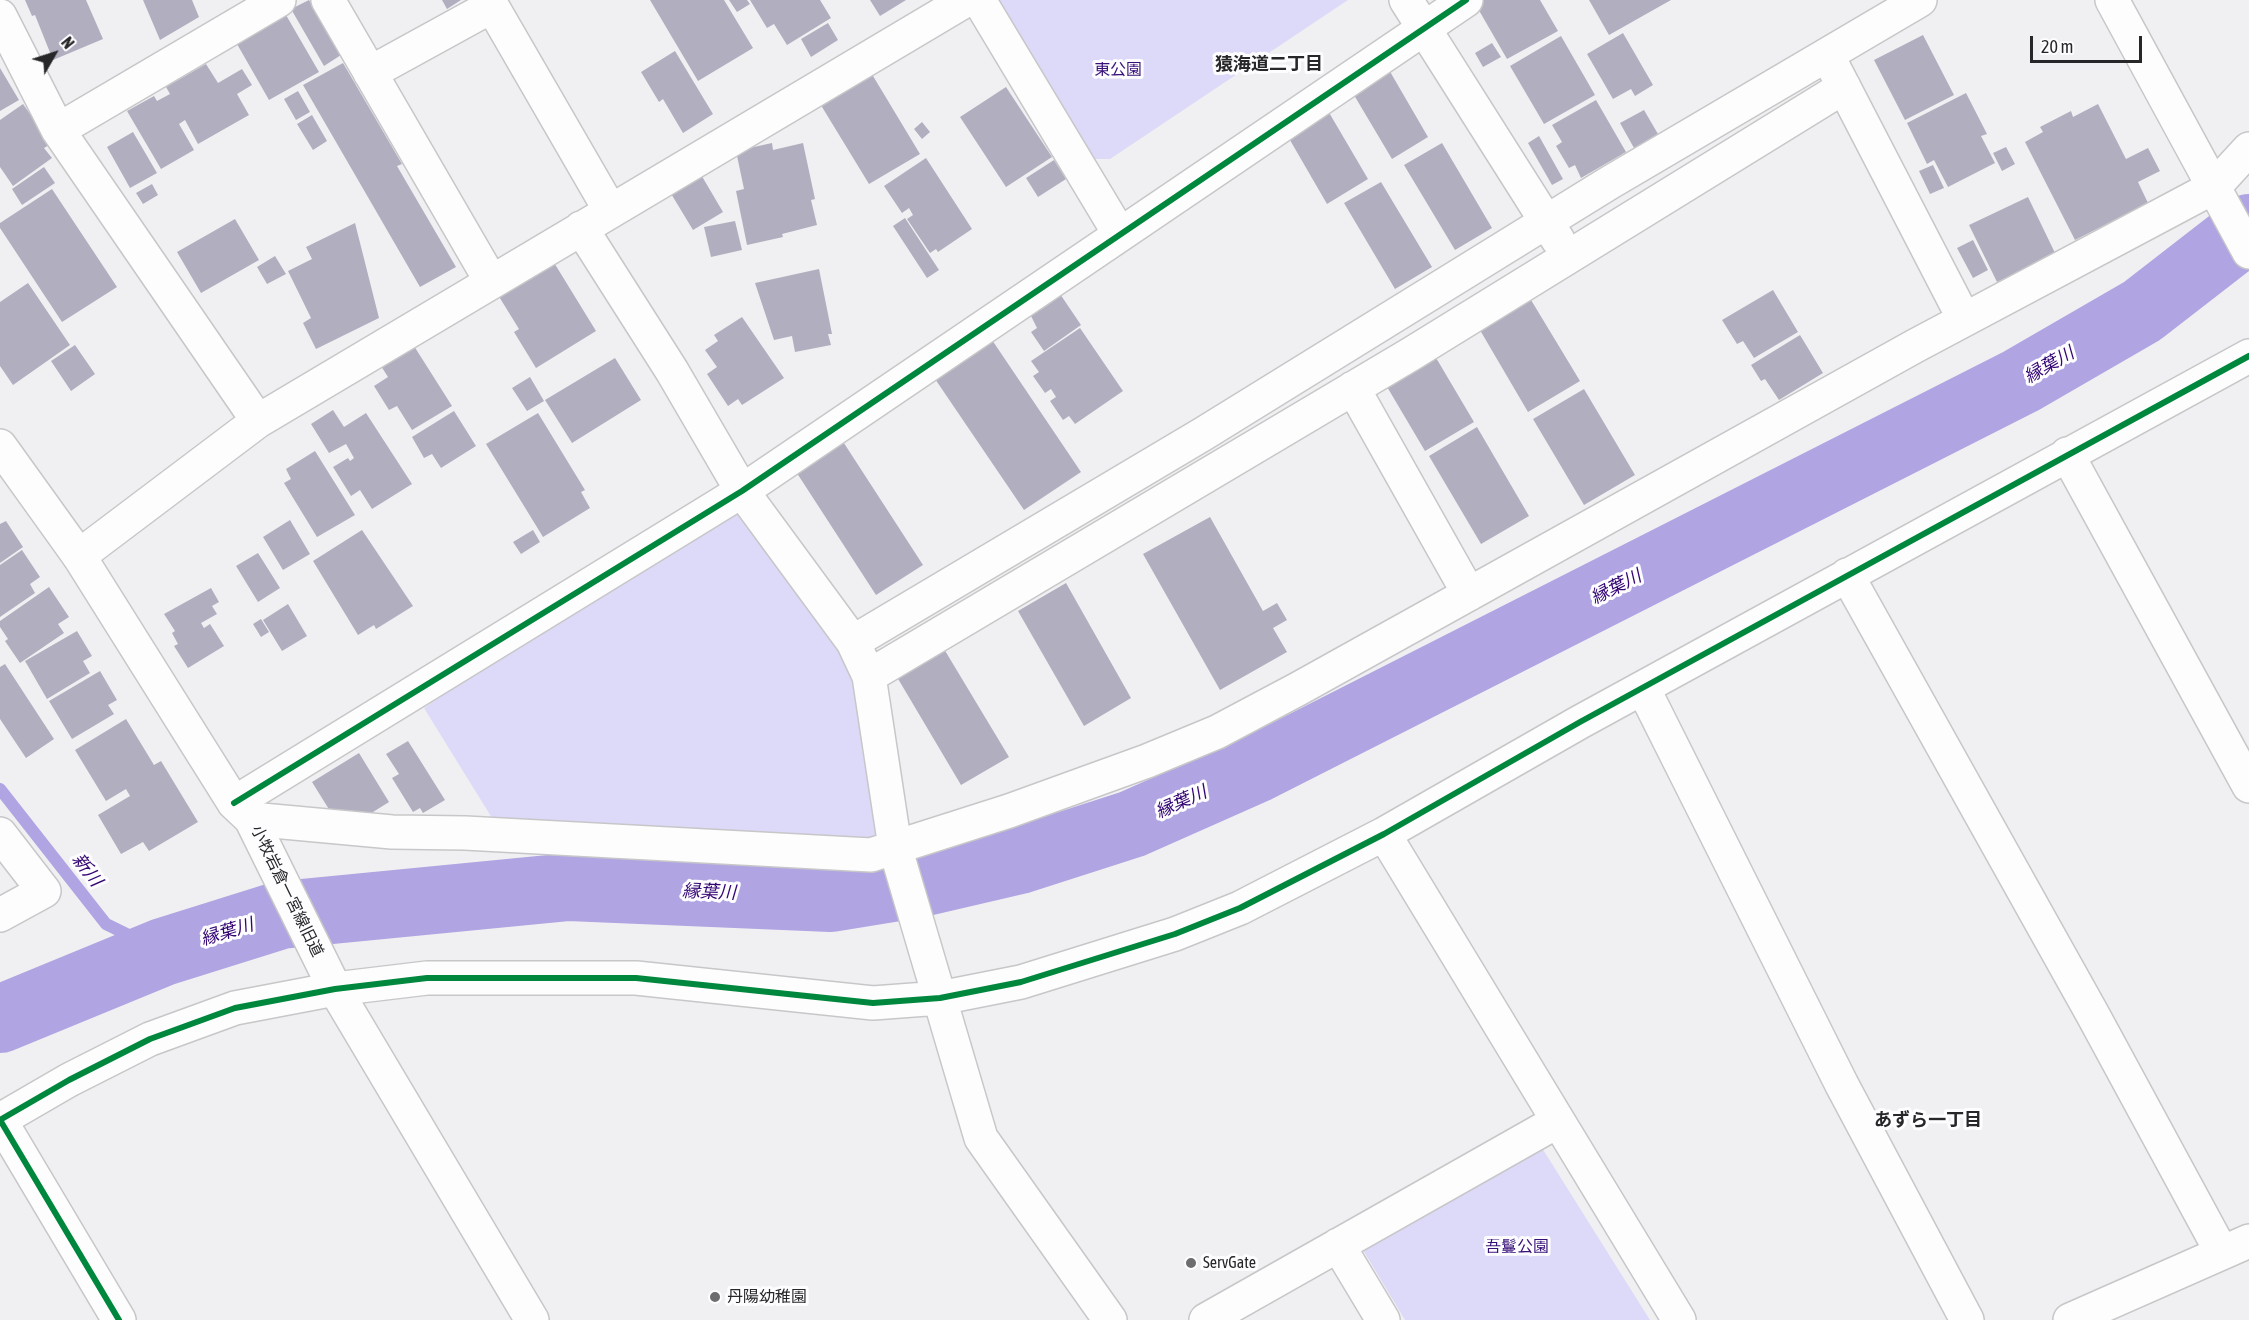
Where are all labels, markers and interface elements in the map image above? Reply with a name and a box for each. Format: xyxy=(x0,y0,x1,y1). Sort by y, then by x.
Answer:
north arrow xyxy=(24,24,84,84)
scale bar xyxy=(2033,24,2146,62)
text: N xyxy=(58,33,78,52)
text: 20 m xyxy=(2041,36,2073,57)
district label: 猿海道二丁目 xyxy=(1215,53,1323,75)
park label: 東公園 xyxy=(1094,60,1142,80)
water label: 縁葉川 xyxy=(2020,342,2078,388)
water label: 縁葉川 xyxy=(1587,565,1645,609)
water label: 縁葉川 xyxy=(1152,781,1210,823)
street label: 小牧岩倉一宮線旧道 xyxy=(247,822,327,960)
water label: 新川 xyxy=(67,849,107,891)
water label: 縁葉川 xyxy=(682,880,736,904)
water label: 縁葉川 xyxy=(198,914,256,950)
district label: あずら一丁目 xyxy=(1874,1109,1982,1131)
park label: 吾鬘公園 xyxy=(1485,1237,1549,1257)
place label: ServGate xyxy=(1203,1253,1256,1273)
marker: ServGate xyxy=(1184,1256,1198,1270)
place label: 丹陽幼稚園 xyxy=(727,1287,807,1307)
marker: 丹陽幼稚園 xyxy=(708,1290,722,1304)

